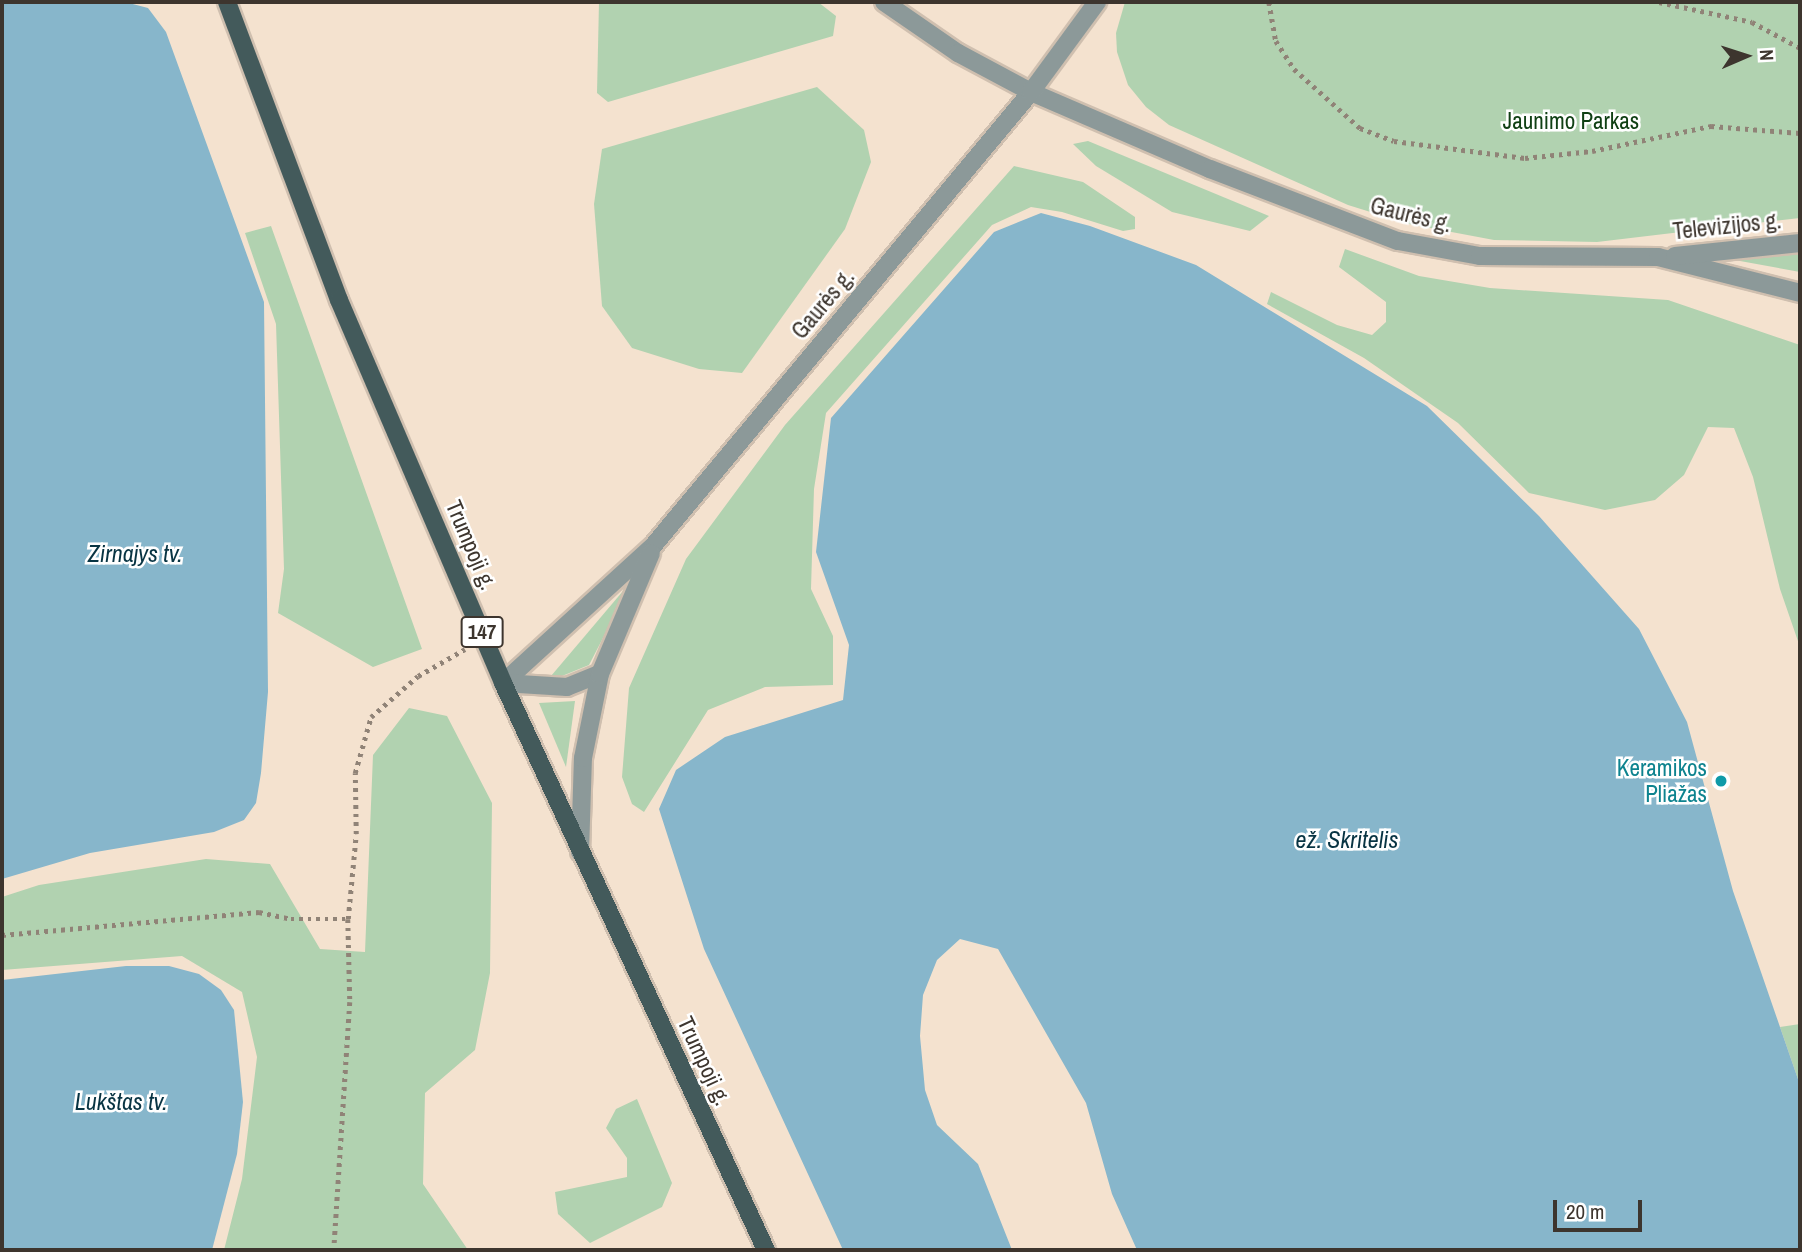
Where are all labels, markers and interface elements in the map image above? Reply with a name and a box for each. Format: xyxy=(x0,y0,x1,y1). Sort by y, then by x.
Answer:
north arrow xyxy=(1711,21,1781,91)
text: N xyxy=(1754,49,1780,61)
park label: Jaunimo Parkas xyxy=(1503,107,1639,135)
street label: Gaurės g. xyxy=(1367,192,1455,238)
street label: Televizijos g. xyxy=(1671,207,1783,245)
street label: Gaurės g. xyxy=(786,263,860,345)
street label: Trumpoji g. xyxy=(440,496,502,594)
water label: Zirnajys tv. xyxy=(88,540,182,568)
road number: 147 xyxy=(459,614,505,650)
place label: Keramikos Pliažas xyxy=(1617,754,1707,808)
marker: Keramikos Pliažas xyxy=(1713,773,1729,789)
water label: ež. Skritelis xyxy=(1296,826,1398,854)
street label: Trumpoji g. xyxy=(671,1012,737,1110)
water label: Lukštas tv. xyxy=(75,1088,167,1116)
scale bar xyxy=(1557,1186,1646,1230)
text: 20 m xyxy=(1566,1197,1604,1226)

